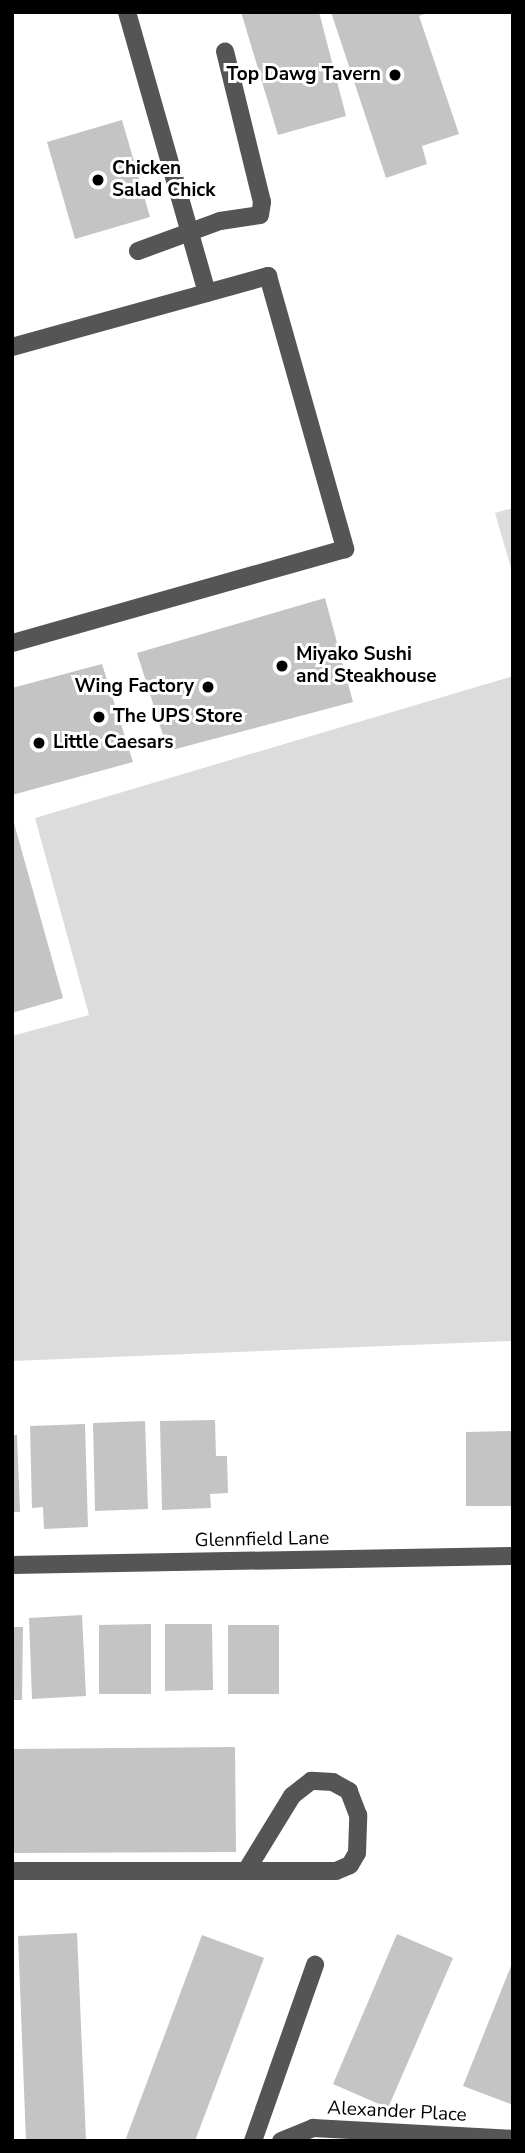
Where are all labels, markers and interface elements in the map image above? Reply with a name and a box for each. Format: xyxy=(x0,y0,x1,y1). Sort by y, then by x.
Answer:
place label: Top Dawg Tavern xyxy=(227,64,381,86)
marker: Top Dawg Tavern xyxy=(387,67,403,83)
place label: Chicken Salad Chick xyxy=(112,158,215,202)
marker: Chicken Salad Chick xyxy=(90,172,106,188)
place label: Miyako Sushi and Steakhouse xyxy=(296,644,437,688)
marker: Miyako Sushi and Steakhouse xyxy=(274,658,290,674)
place label: Wing Factory xyxy=(74,676,194,698)
marker: Wing Factory xyxy=(200,679,216,695)
place label: The UPS Store xyxy=(113,706,243,728)
marker: The UPS Store xyxy=(91,709,107,725)
place label: Little Caesars xyxy=(53,732,174,754)
marker: Little Caesars xyxy=(31,735,47,751)
street label: Glennfield Lane xyxy=(195,1527,329,1553)
street label: Alexander Place xyxy=(327,2097,467,2127)

